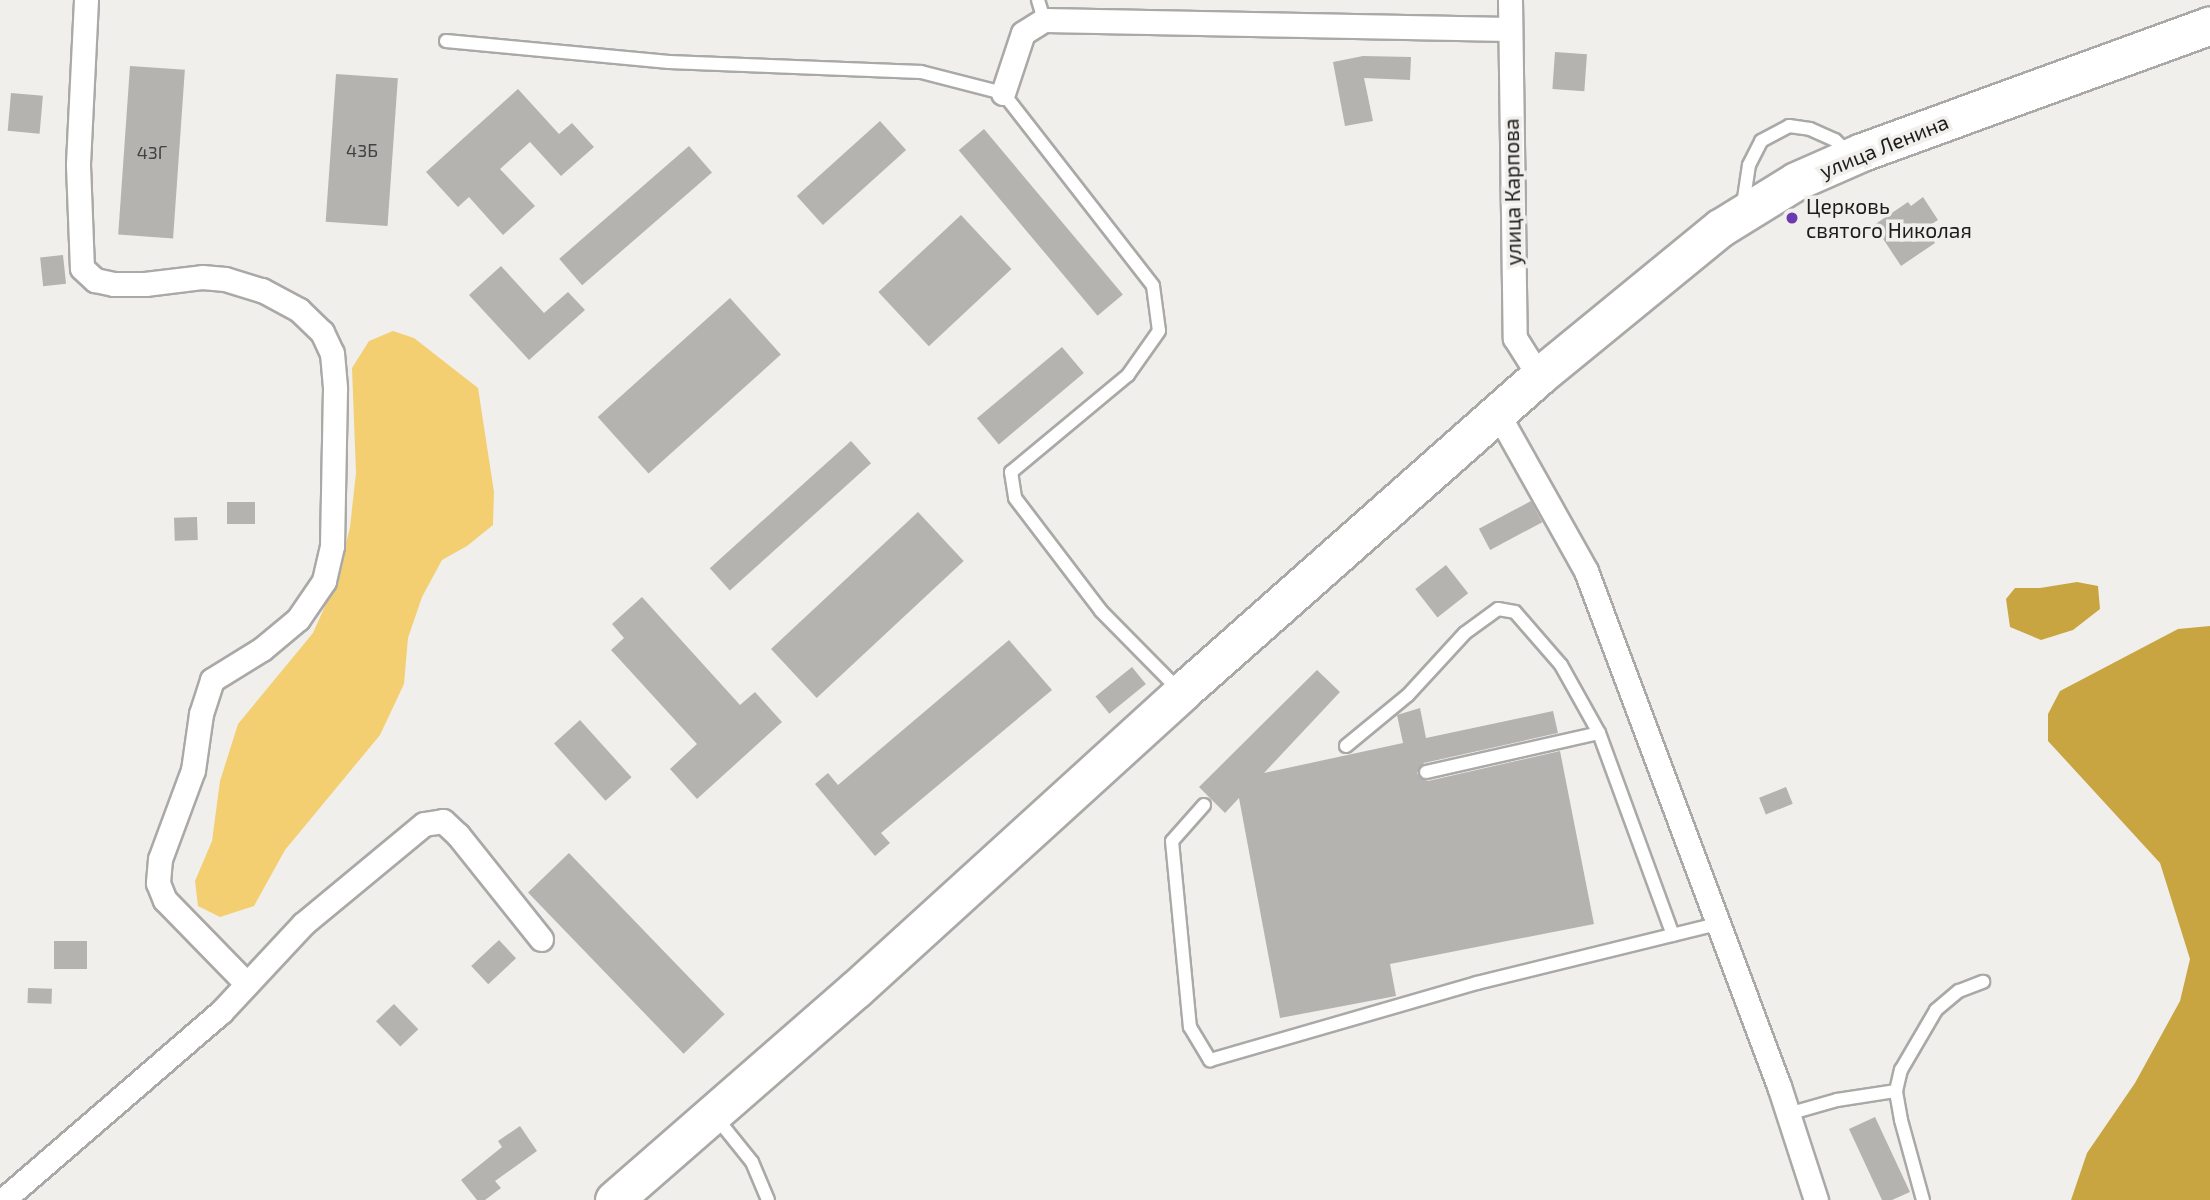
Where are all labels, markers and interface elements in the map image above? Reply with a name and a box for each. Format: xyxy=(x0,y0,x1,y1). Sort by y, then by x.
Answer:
street label: улица Ленина xyxy=(1816,109,1952,183)
street label: улица Карпова xyxy=(1498,118,1526,266)
house number: 43Б xyxy=(346,139,378,161)
house number: 43Г xyxy=(137,141,167,163)
place label: Церковь святого Николая xyxy=(1806,193,1972,243)
marker: Церковь святого Николая xyxy=(1784,210,1800,226)

